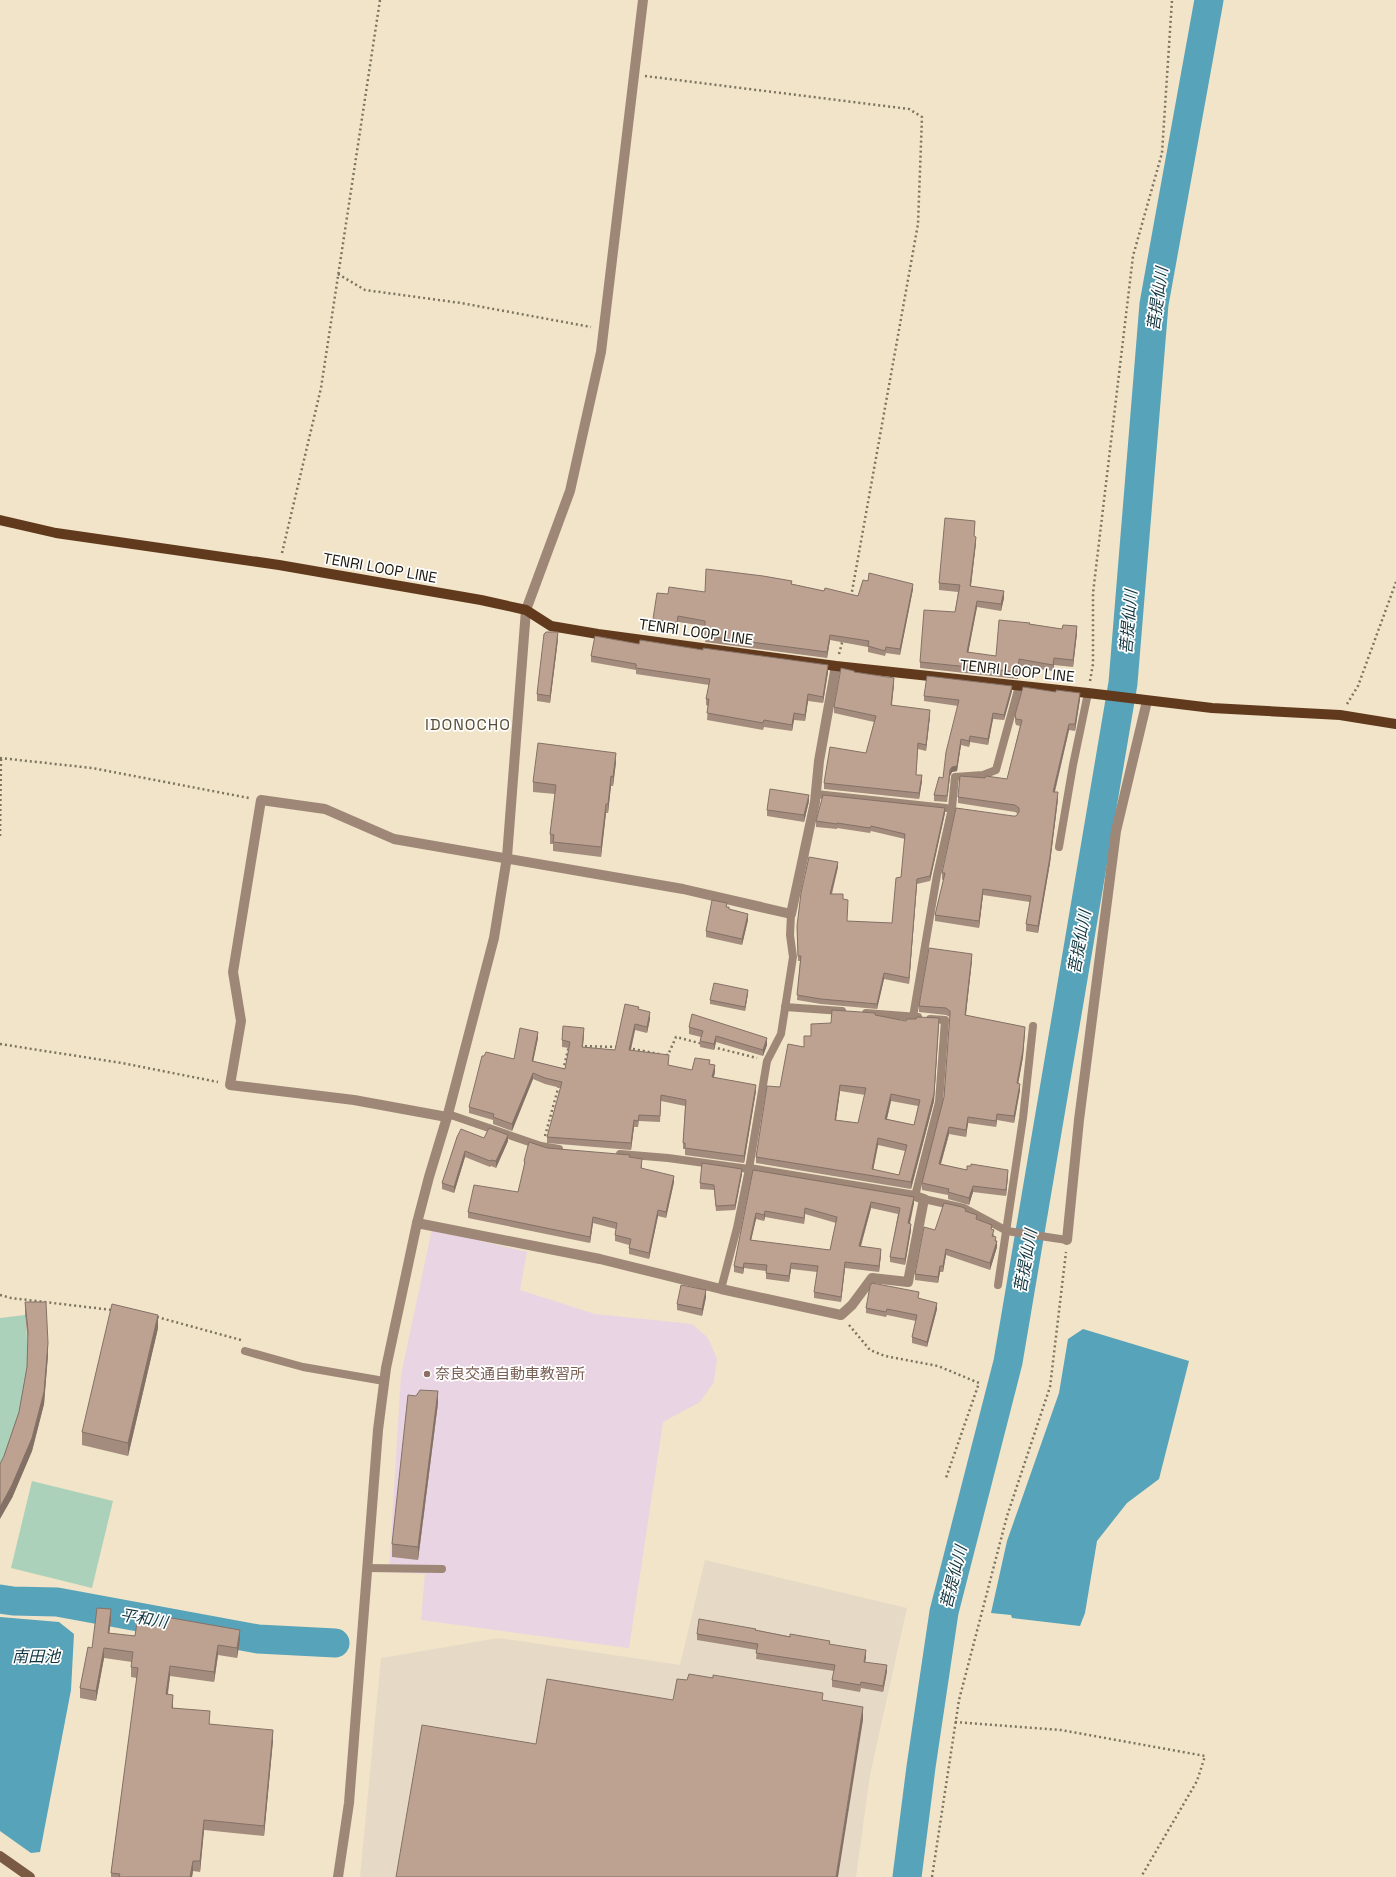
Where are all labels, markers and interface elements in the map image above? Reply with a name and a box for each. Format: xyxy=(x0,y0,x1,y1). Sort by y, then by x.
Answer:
water label: 菩提仙川 xyxy=(1143,264,1173,332)
street label: TENRI LOOP LINE xyxy=(322,548,439,587)
water label: 菩提仙川 xyxy=(1115,587,1142,655)
street label: TENRI LOOP LINE xyxy=(638,614,754,649)
street label: TENRI LOOP LINE xyxy=(959,655,1075,686)
district label: IDONOCHO xyxy=(425,714,511,735)
water label: 菩提仙川 xyxy=(1064,907,1096,975)
water label: 菩提仙川 xyxy=(1010,1226,1042,1294)
place label: 奈良交通自動車教習所 xyxy=(435,1364,585,1383)
marker: 奈良交通自動車教習所 xyxy=(422,1369,432,1379)
water label: 菩提仙川 xyxy=(936,1542,972,1611)
water label: 平和川 xyxy=(118,1604,171,1633)
water label: 南田池 xyxy=(12,1646,62,1667)

